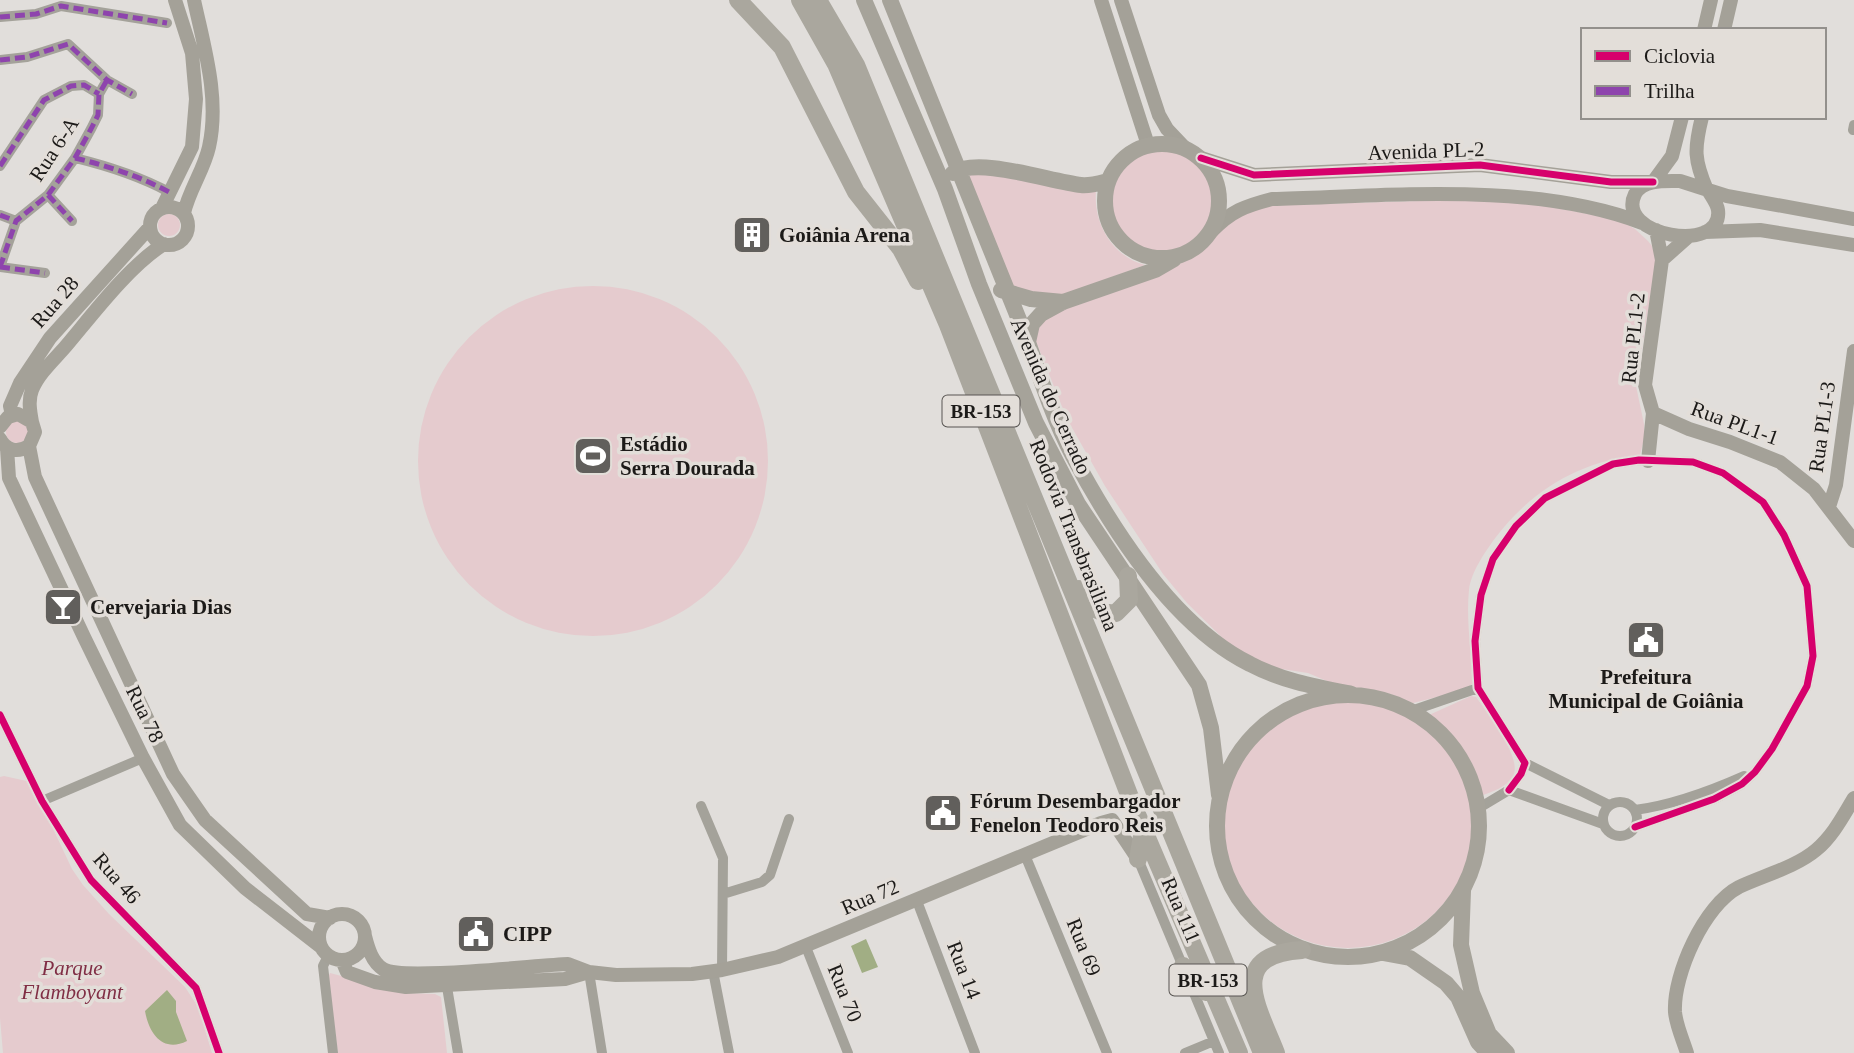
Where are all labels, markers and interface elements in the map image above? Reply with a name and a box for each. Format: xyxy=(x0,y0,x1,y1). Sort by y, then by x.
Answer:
legend xyxy=(1581,28,1826,119)
text: Ciclovia xyxy=(1644,44,1716,68)
text: Trilha xyxy=(1644,79,1695,103)
street label: Rua 6-A xyxy=(24,112,84,186)
street label: Avenida PL-2 xyxy=(1367,137,1485,165)
building icon: Goiânia Arena xyxy=(731,214,773,256)
place label: Goiânia Arena xyxy=(779,223,910,247)
street label: Rua 28 xyxy=(26,271,84,333)
street label: Rua PL1-2 xyxy=(1616,291,1650,385)
street label: Avenida do Cerrado xyxy=(1006,314,1096,478)
street label: Rua PL1-3 xyxy=(1804,380,1840,474)
road number: BR-153 xyxy=(942,396,1020,426)
street label: Rua PL1-1 xyxy=(1688,396,1782,450)
place label: Estádio Serra Dourada xyxy=(620,432,755,480)
sports icon: Estádio Serra Dourada xyxy=(572,435,614,477)
street label: Rodovia Transbrasiliana xyxy=(1025,436,1124,635)
bar icon: Cervejaria Dias xyxy=(42,586,84,628)
place label: Cervejaria Dias xyxy=(90,595,232,619)
public building icon: Prefeitura Municipal de Goiânia xyxy=(1625,619,1667,661)
place label: Prefeitura Municipal de Goiânia xyxy=(1549,665,1744,713)
street label: Rua 78 xyxy=(121,682,169,746)
place label: Fórum Desembargador Fenelon Teodoro Reis xyxy=(970,789,1181,837)
public building icon: Fórum Desembargador Fenelon Teodoro Reis xyxy=(922,792,964,834)
street label: Rua 46 xyxy=(88,847,146,909)
street label: Rua 72 xyxy=(838,874,902,920)
street label: Rua 111 xyxy=(1156,874,1206,946)
public building icon: CIPP xyxy=(455,913,497,955)
street label: Rua 69 xyxy=(1062,915,1106,979)
place label: CIPP xyxy=(503,922,552,946)
street label: Rua 14 xyxy=(942,938,986,1003)
park label: Parque Flamboyant xyxy=(20,956,124,1004)
street label: Rua 70 xyxy=(823,961,867,1025)
road number: BR-153 xyxy=(1170,964,1246,996)

